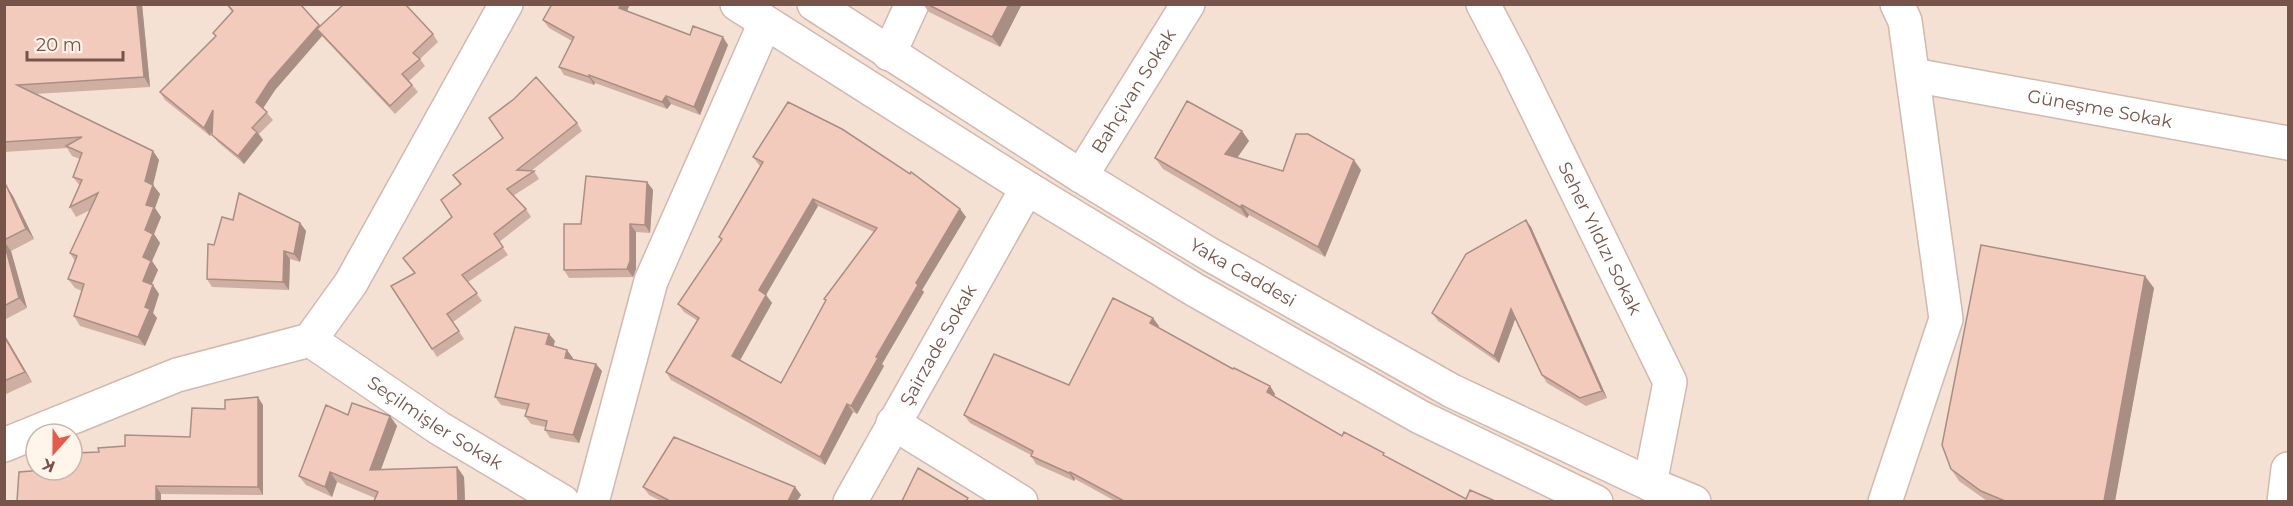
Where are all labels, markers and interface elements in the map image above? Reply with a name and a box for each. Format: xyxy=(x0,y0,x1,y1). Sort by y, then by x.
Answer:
scale bar xyxy=(27,24,123,62)
street label: Bahçivan Sokak xyxy=(1087,25,1181,157)
text: 20 m xyxy=(36,34,82,56)
street label: Güneşme Sokak xyxy=(2026,85,2174,133)
street label: Seher Yıldızı Sokak xyxy=(1553,158,1647,319)
street label: Yaka Caddesi xyxy=(1185,234,1300,312)
street label: Şairzade Sokak xyxy=(895,280,981,410)
street label: Seçilmişler Sokak xyxy=(363,371,507,474)
north arrow xyxy=(24,422,84,482)
text: K xyxy=(39,454,58,477)

